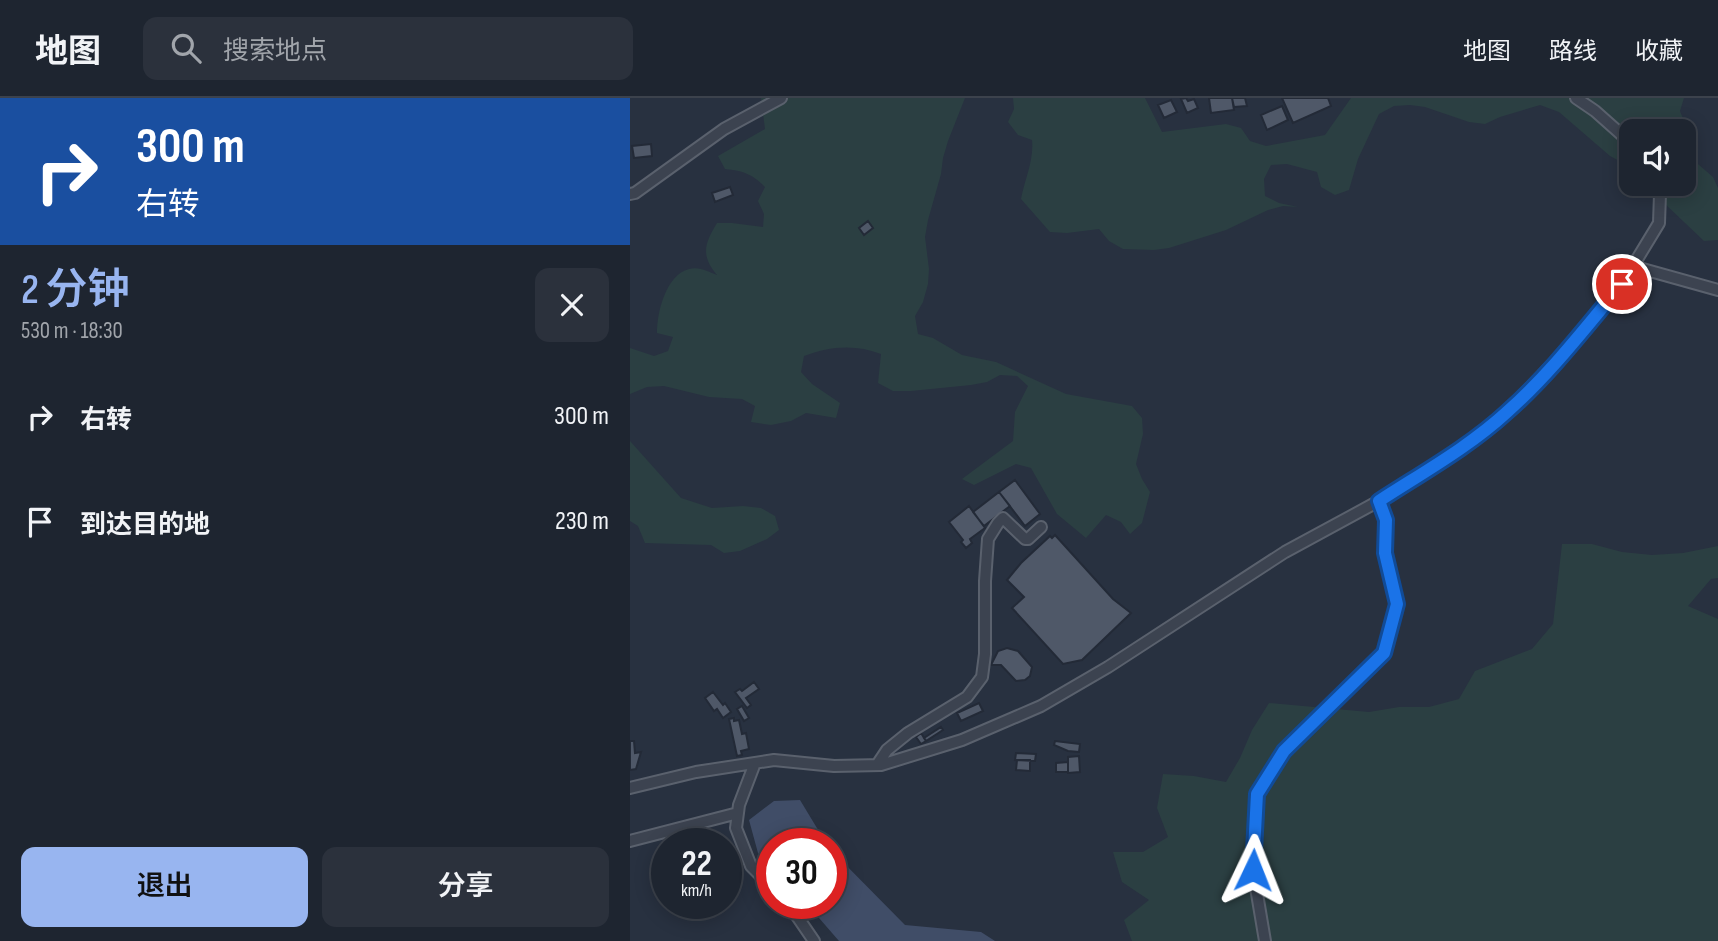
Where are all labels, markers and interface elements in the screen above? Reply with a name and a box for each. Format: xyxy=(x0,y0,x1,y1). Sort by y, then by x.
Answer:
search box xyxy=(143,17,633,80)
icon: search xyxy=(167,29,205,67)
text: 地图 xyxy=(35,32,101,72)
text: 搜索地点 xyxy=(223,36,327,67)
text: 地图 xyxy=(1463,37,1511,66)
text: 路线 xyxy=(1549,37,1597,66)
text: 收藏 xyxy=(1635,37,1683,66)
text: 300 m xyxy=(136,118,245,177)
map controls xyxy=(1619,119,1696,196)
button: sound xyxy=(1619,119,1696,196)
icon: right xyxy=(21,126,112,217)
text: 右转 xyxy=(136,186,200,225)
pin xyxy=(1592,254,1652,314)
text: 2 分钟 xyxy=(21,265,130,316)
icon: arrive xyxy=(1603,265,1641,303)
button: close xyxy=(535,268,609,342)
text: 530 m · 18:30 xyxy=(21,317,123,345)
icon: right xyxy=(21,398,59,436)
text: 300 m xyxy=(554,401,609,432)
text: 右转 xyxy=(80,405,132,436)
icon: arrive xyxy=(21,503,59,541)
text: 230 m xyxy=(555,506,609,537)
text: 到达目的地 xyxy=(80,510,210,541)
speed limit sign: 30 xyxy=(756,828,847,919)
position arrow xyxy=(1216,833,1290,907)
text: 22 xyxy=(681,843,712,886)
button: 退出 xyxy=(21,847,308,927)
button: 分享 xyxy=(322,847,609,927)
text: km/h xyxy=(681,880,712,901)

